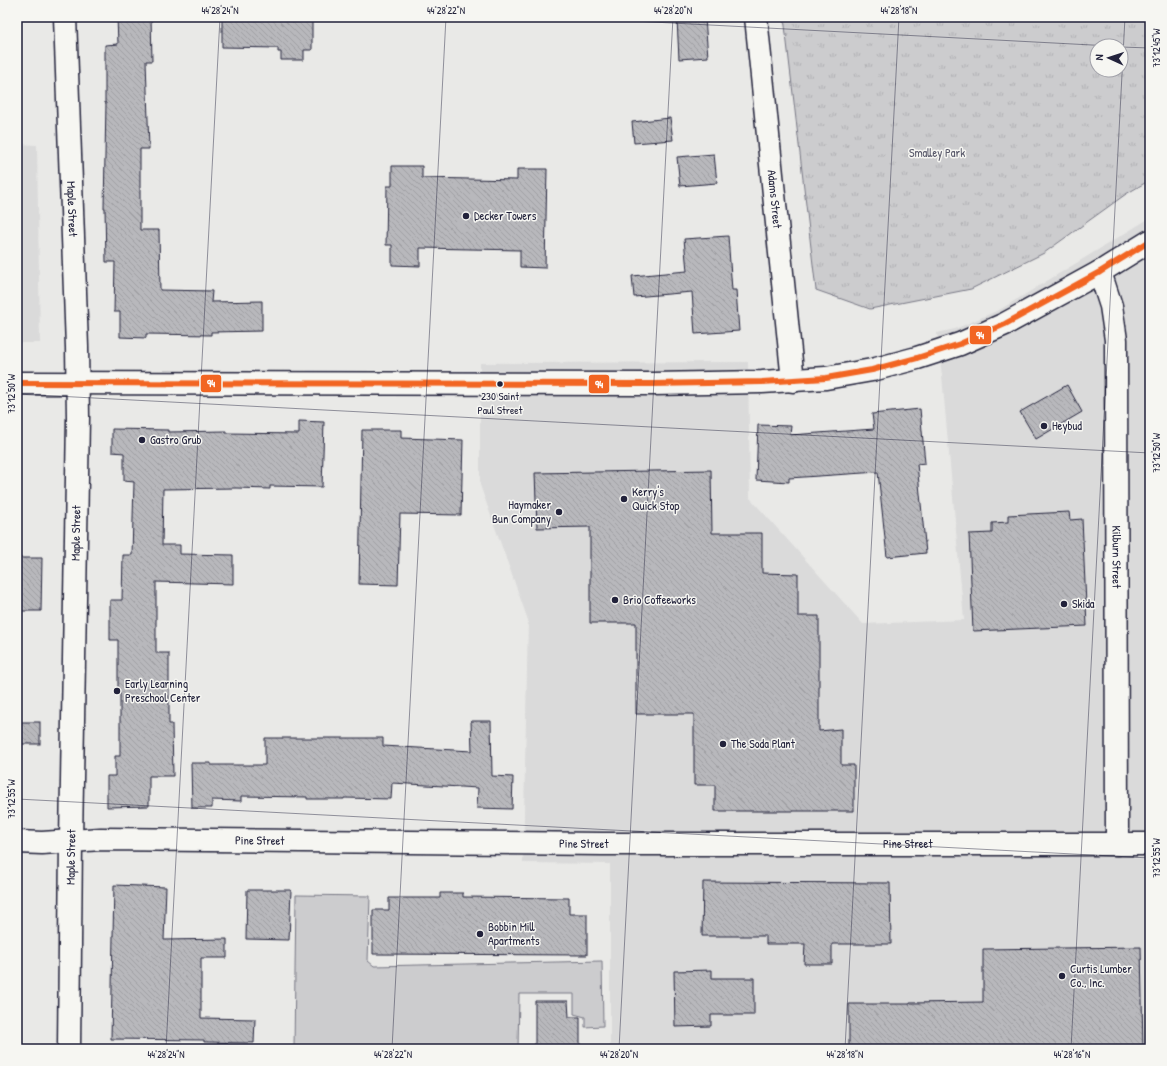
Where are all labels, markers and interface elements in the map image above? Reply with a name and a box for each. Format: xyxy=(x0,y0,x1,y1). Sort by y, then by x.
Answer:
text: 44°28'24"N xyxy=(201,4,239,17)
text: 44°28'22"N xyxy=(427,4,465,17)
text: 44°28'20"N xyxy=(654,4,692,17)
text: 44°28'18"N xyxy=(881,4,917,17)
text: 73°12'45"W xyxy=(1150,28,1163,67)
north arrow xyxy=(1089,38,1129,78)
text: N xyxy=(1092,54,1106,61)
park label: Smalley Park xyxy=(909,144,965,161)
street label: Adams Street xyxy=(764,169,787,230)
street label: Maple Street xyxy=(63,181,82,238)
place label: Decker Towers xyxy=(474,207,537,224)
marker: Decker Towers xyxy=(461,211,471,221)
line badge: 94 xyxy=(969,325,992,345)
text: 94 xyxy=(976,328,984,342)
text: 73°12'50"W xyxy=(5,373,18,414)
line badge: 94 xyxy=(200,374,222,393)
line badge: 94 xyxy=(588,374,610,394)
text: 94 xyxy=(207,376,215,390)
text: 94 xyxy=(595,377,603,391)
marker: 230 Saint Paul Street xyxy=(495,379,505,389)
place label: 230 Saint Paul Street xyxy=(477,389,523,417)
place label: Heybud xyxy=(1052,417,1082,434)
marker: Heybud xyxy=(1039,421,1049,431)
place label: Gastro Grub xyxy=(150,431,202,448)
text: 73°12'50"W xyxy=(1150,432,1163,473)
marker: Gastro Grub xyxy=(137,435,147,445)
place label: Kerry's Quick Stop xyxy=(632,483,679,514)
marker: Kerry's Quick Stop xyxy=(619,494,629,504)
place label: Haymaker Bun Company xyxy=(492,496,551,527)
street label: Maple Street xyxy=(67,504,84,561)
marker: Haymaker Bun Company xyxy=(554,507,564,517)
street label: Kilburn Street xyxy=(1108,525,1125,589)
place label: Brio Coffeeworks xyxy=(623,591,696,608)
marker: Brio Coffeeworks xyxy=(610,595,620,605)
place label: Skida xyxy=(1072,595,1095,612)
marker: Skida xyxy=(1059,599,1069,609)
place label: Early Learning Preschool Center xyxy=(125,675,201,706)
marker: Early Learning Preschool Center xyxy=(112,686,122,696)
place label: The Soda Plant xyxy=(731,735,796,752)
marker: The Soda Plant xyxy=(718,739,728,749)
text: 73°12'55"W xyxy=(5,778,18,819)
street label: Maple Street xyxy=(62,828,79,885)
street label: Pine Street xyxy=(235,831,286,849)
street label: Pine Street xyxy=(559,835,609,852)
street label: Pine Street xyxy=(883,835,933,852)
text: 73°12'55"W xyxy=(1150,837,1163,878)
place label: Bobbin Mill Apartments xyxy=(488,918,540,949)
marker: Bobbin Mill Apartments xyxy=(475,929,485,939)
place label: Curtis Lumber Co., Inc. xyxy=(1070,960,1132,991)
marker: Curtis Lumber Co., Inc. xyxy=(1057,971,1067,981)
text: 44°28'24"N xyxy=(147,1048,185,1061)
text: 44°28'22"N xyxy=(374,1048,412,1061)
text: 44°28'20"N xyxy=(600,1048,638,1061)
text: 44°28'18"N xyxy=(827,1048,863,1061)
text: 44°28'16"N xyxy=(1054,1048,1090,1061)

